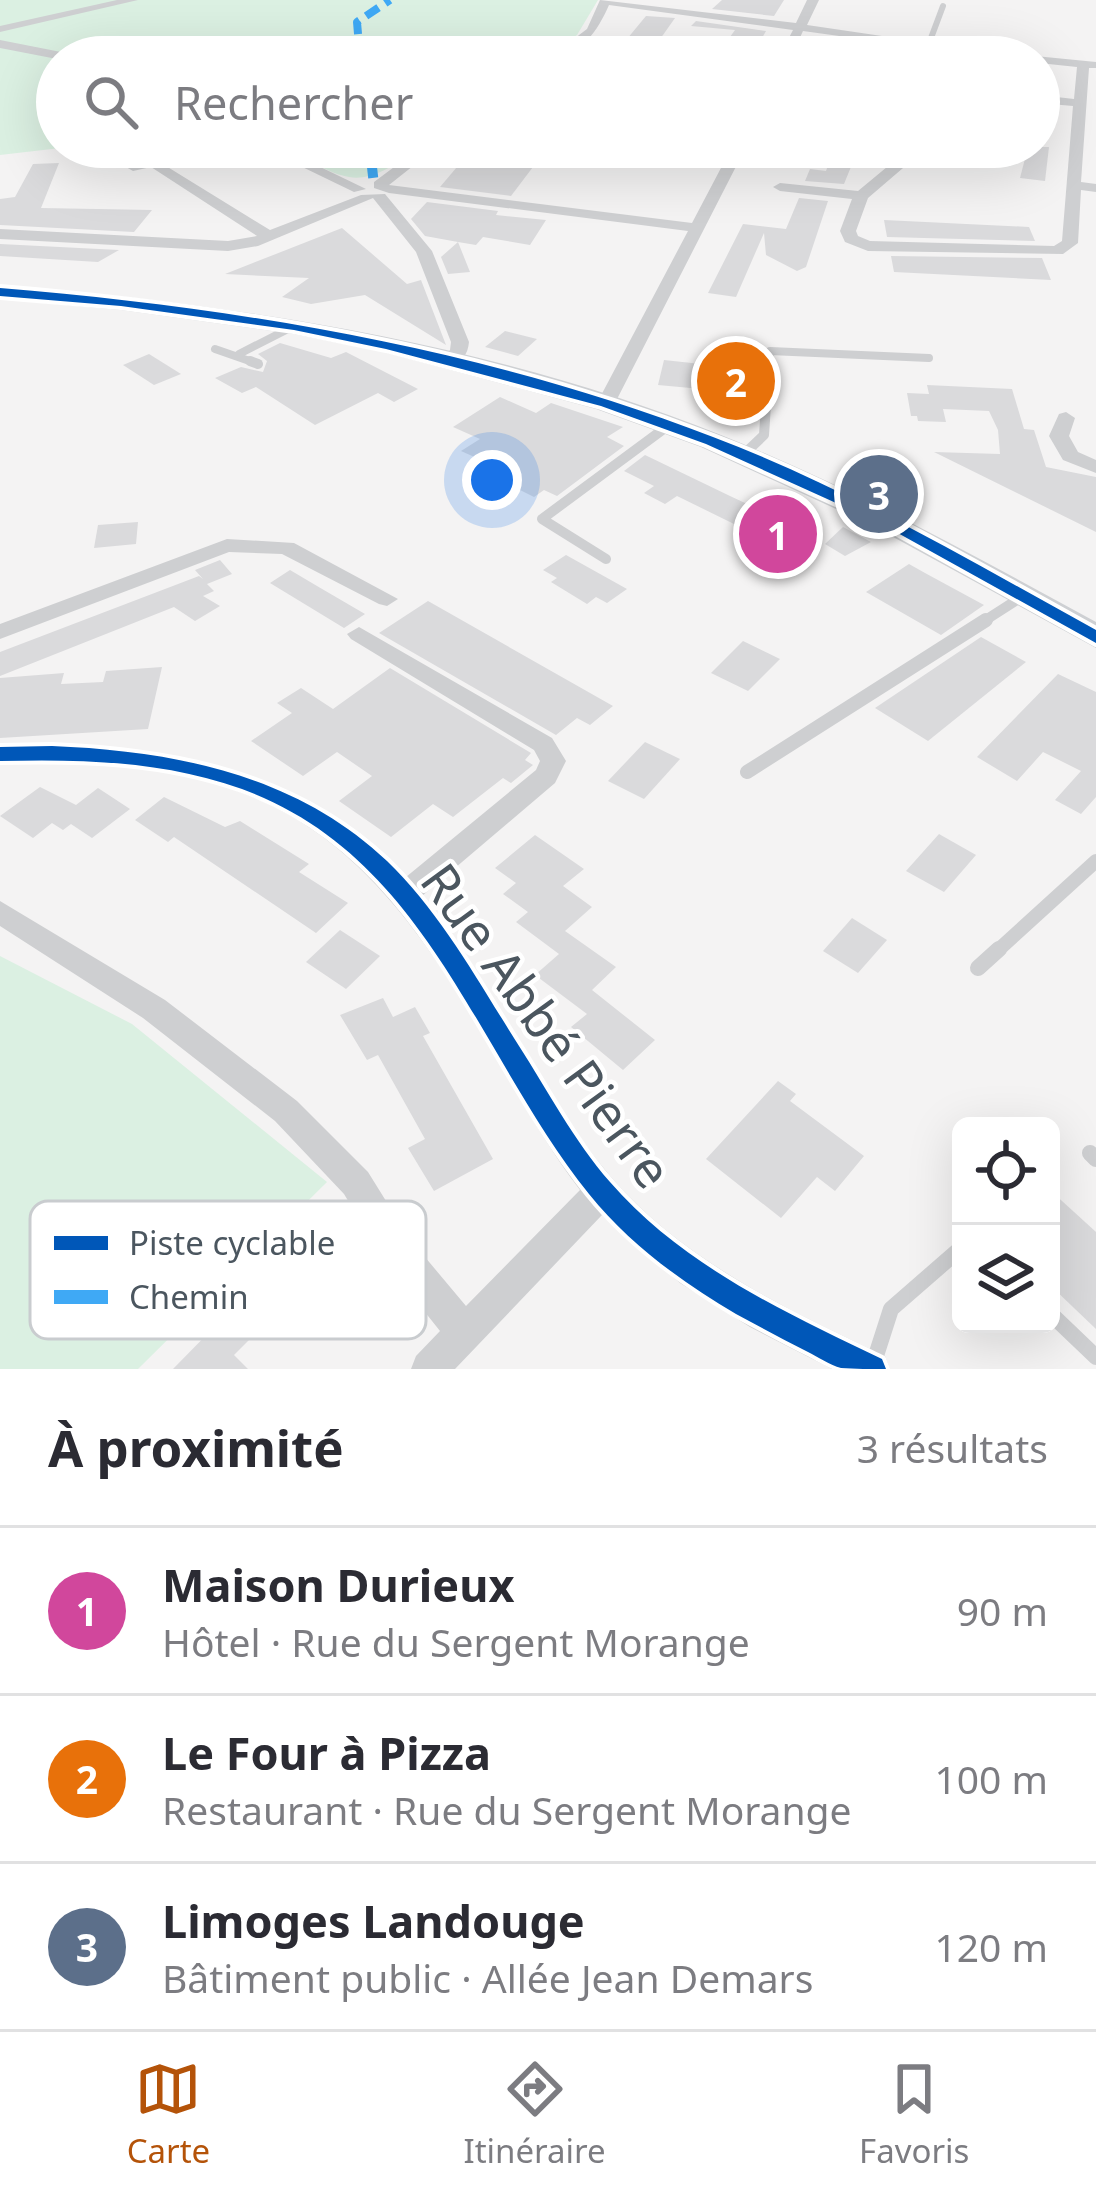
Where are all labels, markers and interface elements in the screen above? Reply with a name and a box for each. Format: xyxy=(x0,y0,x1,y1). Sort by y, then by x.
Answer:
search box xyxy=(36,36,1060,168)
icon: search xyxy=(78,69,144,135)
text: Rechercher xyxy=(174,72,413,133)
pin: 2 xyxy=(697,336,775,426)
pin: 3 xyxy=(840,449,918,539)
your location xyxy=(462,450,522,510)
pin: 1 xyxy=(739,489,817,579)
street label: Rue Abbé Pierre xyxy=(406,848,689,1201)
map controls xyxy=(952,1117,1060,1333)
button: locate xyxy=(952,1117,1060,1225)
legend xyxy=(30,1201,426,1339)
text: Piste cyclable xyxy=(129,1220,335,1265)
button: layers xyxy=(952,1225,1060,1333)
text: Chemin xyxy=(129,1274,249,1319)
text: À proximité xyxy=(48,1412,344,1482)
text: 3 résultats xyxy=(857,1421,1048,1474)
text: Maison Durieux xyxy=(162,1554,514,1615)
text: 1 xyxy=(76,1584,98,1637)
text: 90 m xyxy=(957,1584,1048,1637)
text: Hôtel · Rue du Sergent Morange xyxy=(162,1615,750,1668)
text: Le Four à Pizza xyxy=(162,1722,491,1783)
text: 2 xyxy=(76,1752,98,1805)
text: 100 m xyxy=(934,1752,1048,1805)
text: Restaurant · Rue du Sergent Morange xyxy=(162,1783,852,1836)
text: Limoges Landouge xyxy=(162,1890,585,1951)
text: 3 xyxy=(76,1920,98,1973)
text: 120 m xyxy=(934,1920,1048,1973)
text: Bâtiment public · Allée Jean Demars xyxy=(162,1951,813,2004)
tab: Carte xyxy=(127,2056,210,2173)
tab: Itinéraire xyxy=(464,2056,606,2173)
tab: Favoris xyxy=(859,2056,969,2173)

